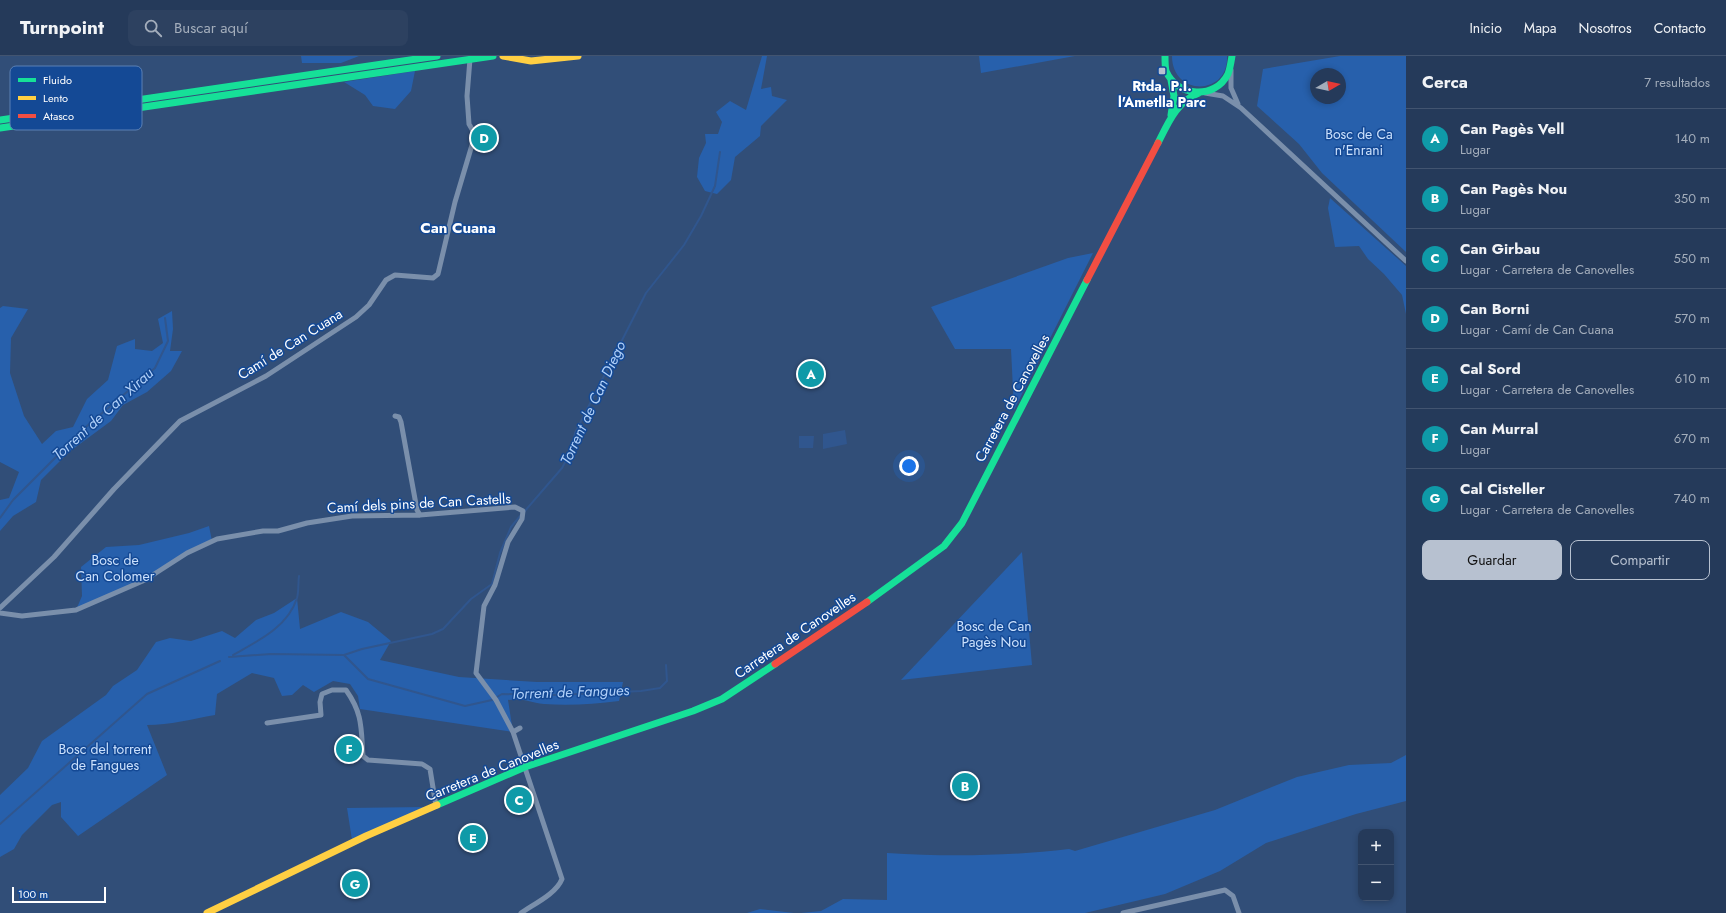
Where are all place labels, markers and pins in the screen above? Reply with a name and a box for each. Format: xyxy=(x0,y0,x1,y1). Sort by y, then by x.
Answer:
marker: Rtda. P.I. l'Ametlla Parc xyxy=(1157,66,1167,76)
place label: Rtda. P.I. l'Ametlla Parc xyxy=(1118,76,1206,112)
pin: D xyxy=(471,123,497,153)
pin: A xyxy=(798,359,824,389)
pin: F xyxy=(336,734,362,764)
pin: B xyxy=(952,771,978,801)
pin: C xyxy=(506,785,532,815)
pin: E xyxy=(460,823,486,853)
pin: G xyxy=(342,869,368,899)

